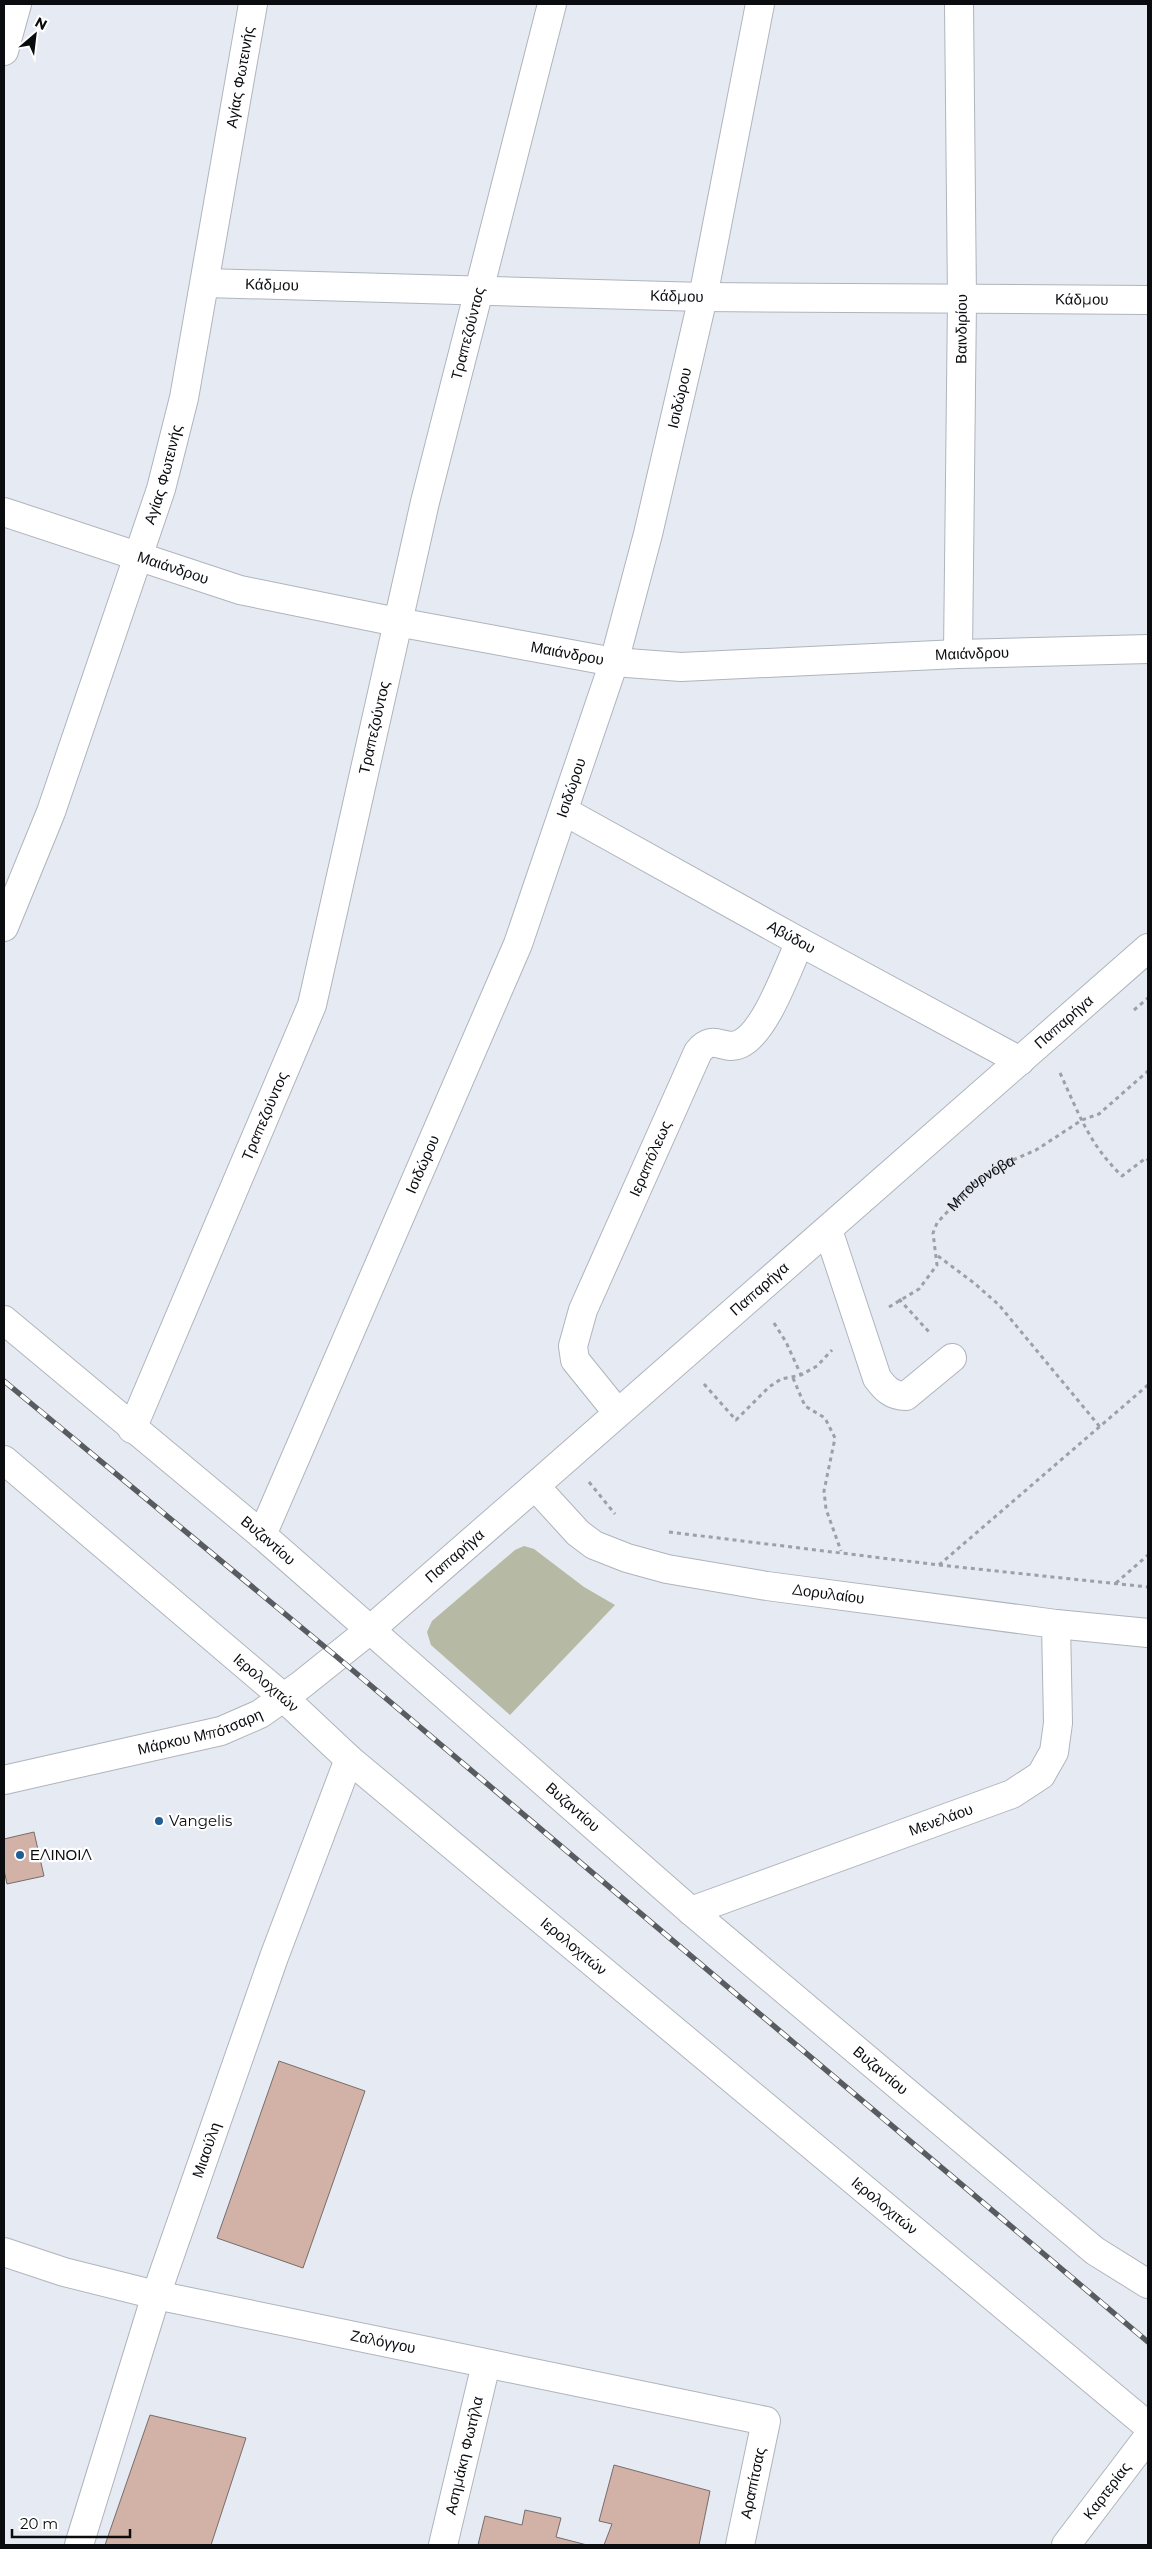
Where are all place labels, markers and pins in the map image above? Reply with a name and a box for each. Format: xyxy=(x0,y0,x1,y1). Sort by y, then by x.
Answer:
place label: Vangelis xyxy=(169,1811,232,1830)
marker: Vangelis xyxy=(153,1815,165,1827)
place label: ΕΛΙΝΟΙΛ xyxy=(30,1845,92,1864)
marker: ΕΛΙΝΟΙΛ xyxy=(14,1849,26,1861)

